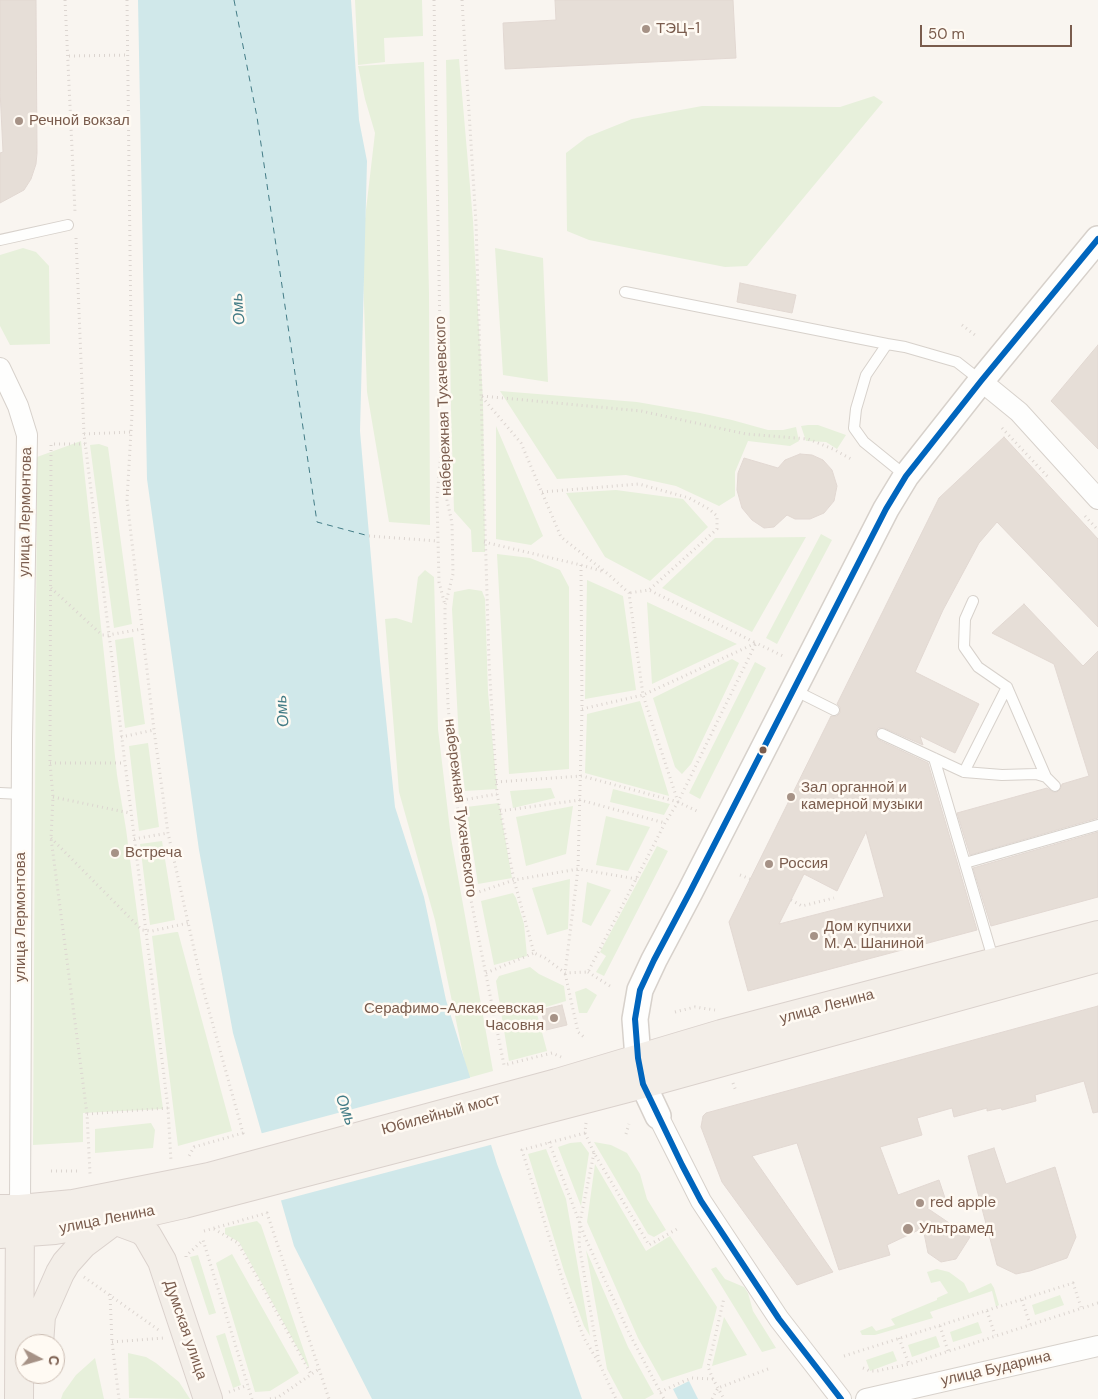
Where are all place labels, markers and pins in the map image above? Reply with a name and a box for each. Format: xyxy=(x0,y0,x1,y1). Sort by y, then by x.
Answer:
place label: ТЭЦ-1 xyxy=(656,20,700,38)
marker: ТЭЦ-1 xyxy=(640,23,652,35)
place label: Речной вокзал xyxy=(29,112,130,130)
marker: Речной вокзал xyxy=(13,115,25,127)
unlabelled marker xyxy=(758,745,768,755)
place label: Зал органной и камерной музыки xyxy=(801,779,923,814)
marker: Зал органной и камерной музыки xyxy=(785,791,797,803)
place label: Встреча xyxy=(125,844,182,862)
marker: Встреча xyxy=(109,847,121,859)
place label: Россия xyxy=(779,855,828,873)
marker: Россия xyxy=(763,858,775,870)
place label: Дом купчихи М. А. Шаниной xyxy=(824,918,924,953)
marker: Дом купчихи М. А. Шаниной xyxy=(808,930,820,942)
place label: Серафимо-Алексеевская Часовня xyxy=(364,1000,544,1035)
marker: Серафимо-Алексеевская Часовня xyxy=(548,1012,560,1024)
place label: red apple xyxy=(930,1194,996,1212)
marker: red apple xyxy=(914,1197,926,1209)
place label: Ультрамед xyxy=(919,1220,994,1238)
marker: Ультрамед xyxy=(901,1222,915,1236)

